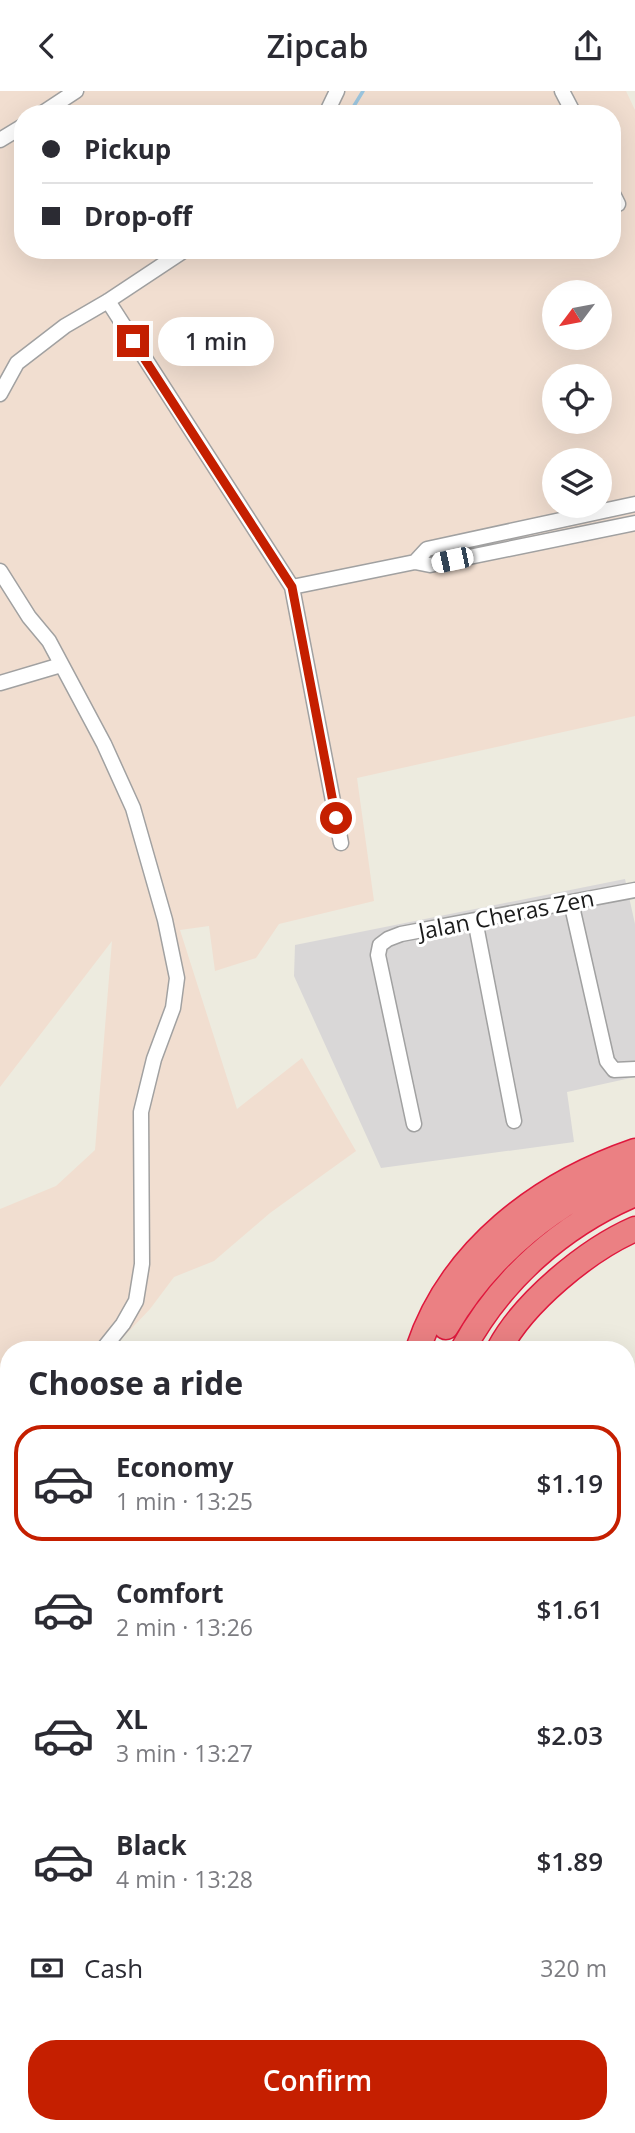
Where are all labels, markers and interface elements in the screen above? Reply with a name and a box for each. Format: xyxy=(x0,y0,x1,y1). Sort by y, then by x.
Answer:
text: Zipcab xyxy=(267,24,368,67)
icon: back xyxy=(28,27,66,65)
icon: share xyxy=(569,27,607,65)
text: Pickup xyxy=(84,131,171,167)
text: Drop-off xyxy=(84,198,192,234)
north arrow xyxy=(542,280,612,350)
map controls xyxy=(542,280,612,518)
callout: 1 min xyxy=(158,317,273,365)
route end xyxy=(117,325,149,357)
text: 1 min xyxy=(185,325,247,357)
button: locate xyxy=(542,364,612,434)
button: layers xyxy=(542,448,612,518)
car xyxy=(430,545,475,575)
route start xyxy=(320,802,352,834)
street label: Jalan Cheras Zen xyxy=(413,881,597,947)
text: Choose a ride xyxy=(28,1361,243,1404)
text: Economy xyxy=(116,1449,234,1485)
icon: car xyxy=(32,1452,95,1515)
text: $1.19 xyxy=(536,1465,603,1501)
text: 1 min · 13:25 xyxy=(116,1485,253,1517)
text: Comfort xyxy=(116,1575,223,1611)
icon: car xyxy=(32,1578,95,1641)
text: $1.61 xyxy=(536,1591,603,1627)
text: 2 min · 13:26 xyxy=(116,1611,253,1643)
text: XL xyxy=(116,1701,148,1737)
icon: car xyxy=(32,1704,95,1767)
text: $2.03 xyxy=(536,1717,603,1753)
text: 3 min · 13:27 xyxy=(116,1737,253,1769)
text: Black xyxy=(116,1827,187,1863)
icon: car xyxy=(32,1830,95,1893)
text: $1.89 xyxy=(536,1843,603,1879)
text: 4 min · 13:28 xyxy=(116,1863,253,1895)
icon: cash xyxy=(28,1949,66,1987)
text: Cash xyxy=(84,1950,143,1986)
text: 320 m xyxy=(540,1952,607,1984)
button: Confirm xyxy=(28,2040,607,2120)

